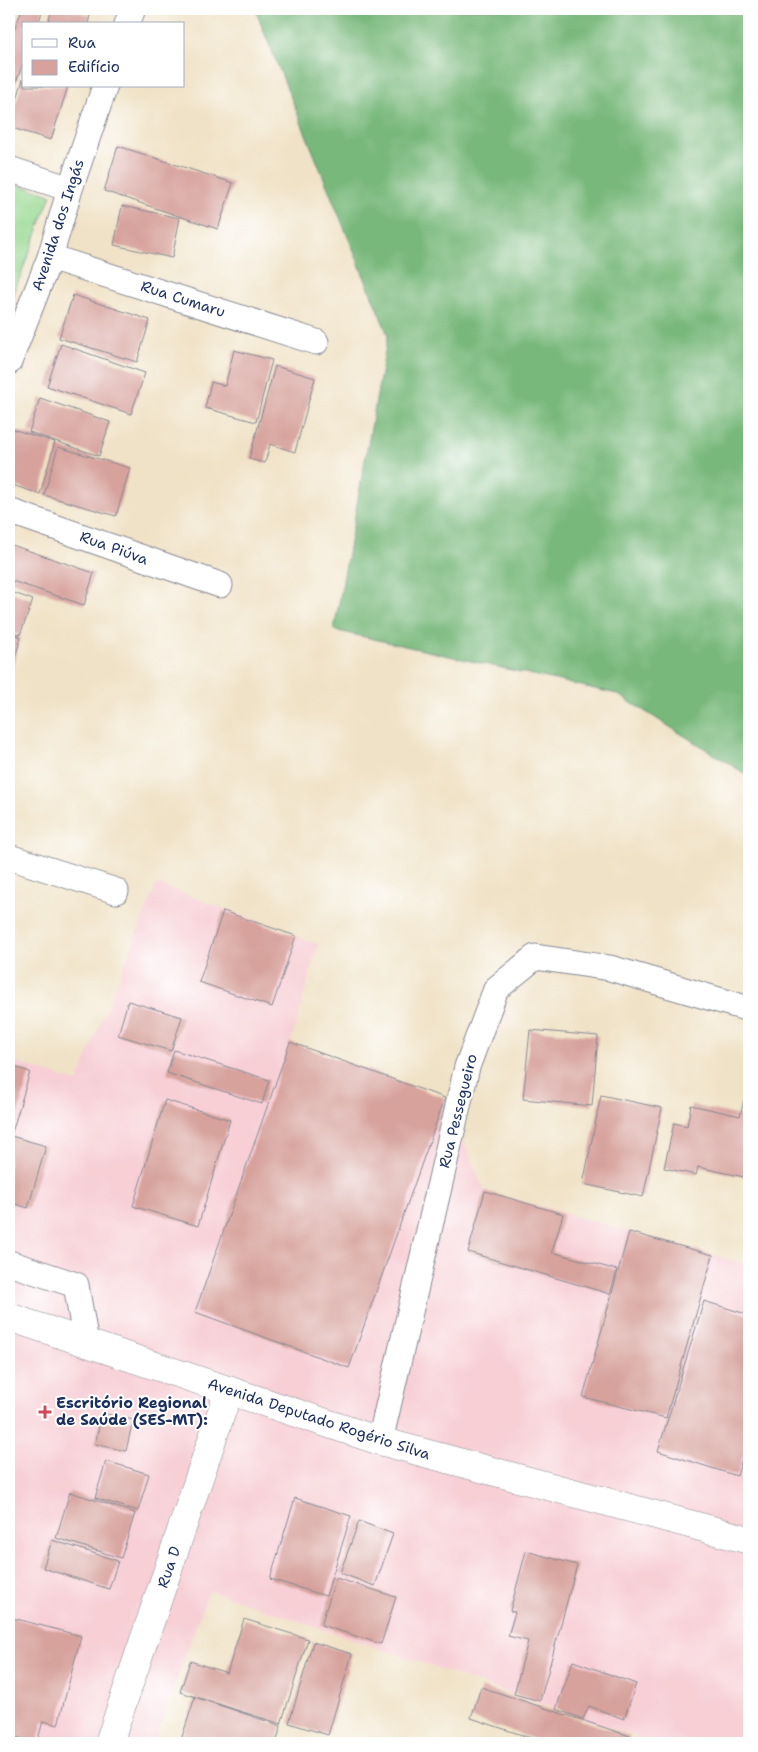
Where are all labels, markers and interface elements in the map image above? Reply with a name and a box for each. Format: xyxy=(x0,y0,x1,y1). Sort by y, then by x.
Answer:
legend xyxy=(22,22,185,88)
text: Rua xyxy=(68,33,97,53)
text: Edifício xyxy=(68,57,120,77)
street label: Avenida dos Ingás xyxy=(27,157,89,293)
street label: Rua Cumaru xyxy=(138,276,228,322)
street label: Rua Piúva xyxy=(77,526,152,570)
street label: Rua Pessegueiro xyxy=(434,1052,482,1170)
street label: Avenida Deputado Rogério Silva xyxy=(205,1374,433,1465)
place label: Escritório Regional de Saúde (SES-MT): xyxy=(56,1393,208,1430)
marker: Escritório Regional de Saúde (SES-MT): xyxy=(38,1405,52,1419)
street label: Rua D xyxy=(153,1543,185,1591)

